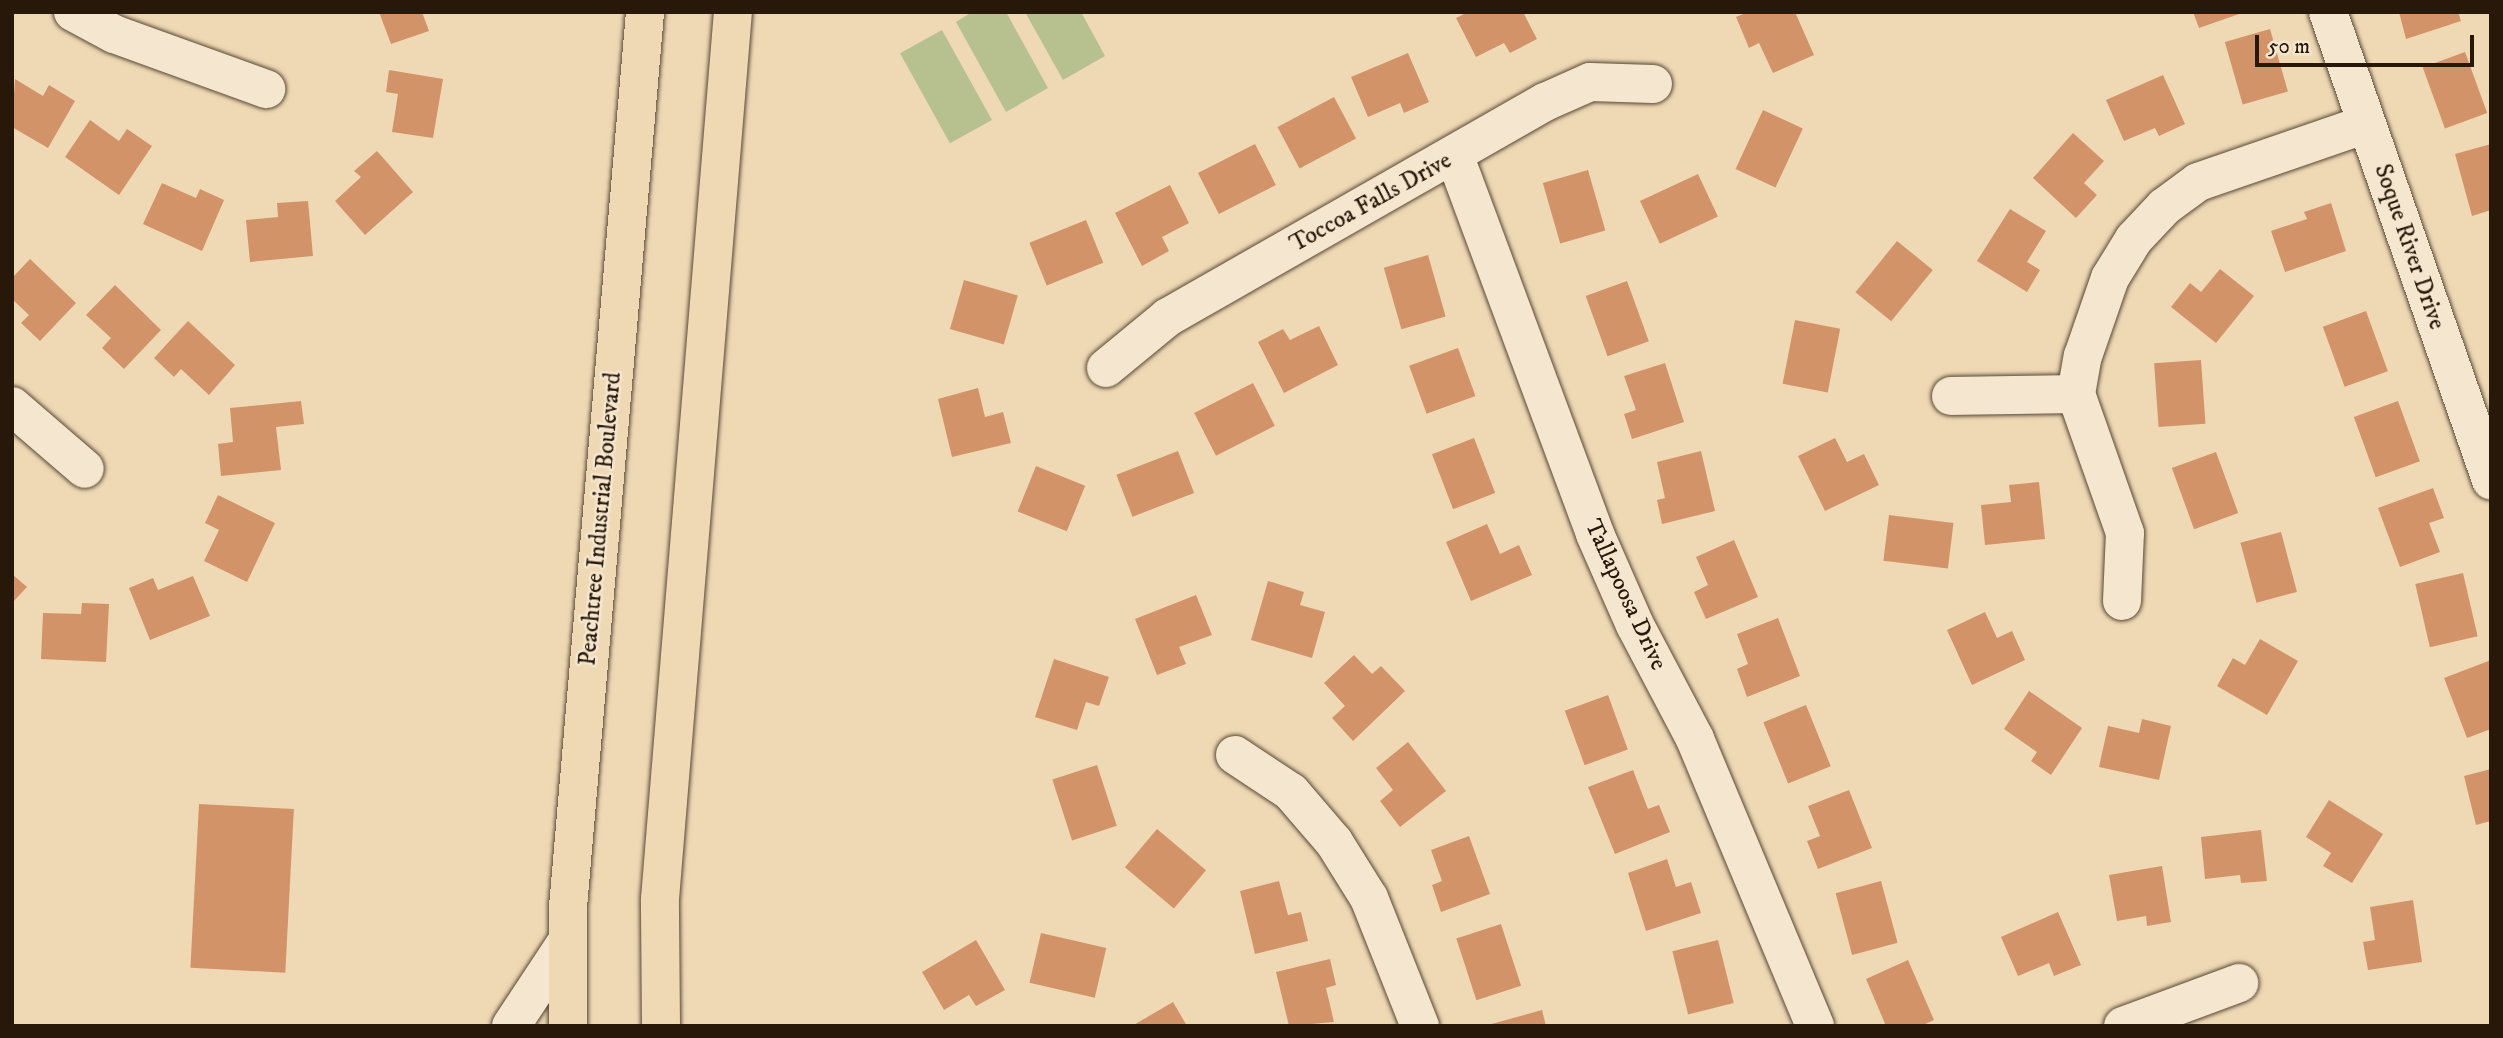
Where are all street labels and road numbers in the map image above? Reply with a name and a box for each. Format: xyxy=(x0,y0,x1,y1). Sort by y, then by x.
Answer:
street label: Toccoa Falls Drive xyxy=(1285,147,1457,259)
street label: Soque River Drive xyxy=(2367,161,2451,333)
street label: Peachtree Industrial Boulevard xyxy=(574,371,628,667)
street label: Tallapoosa Drive xyxy=(1578,515,1672,675)

